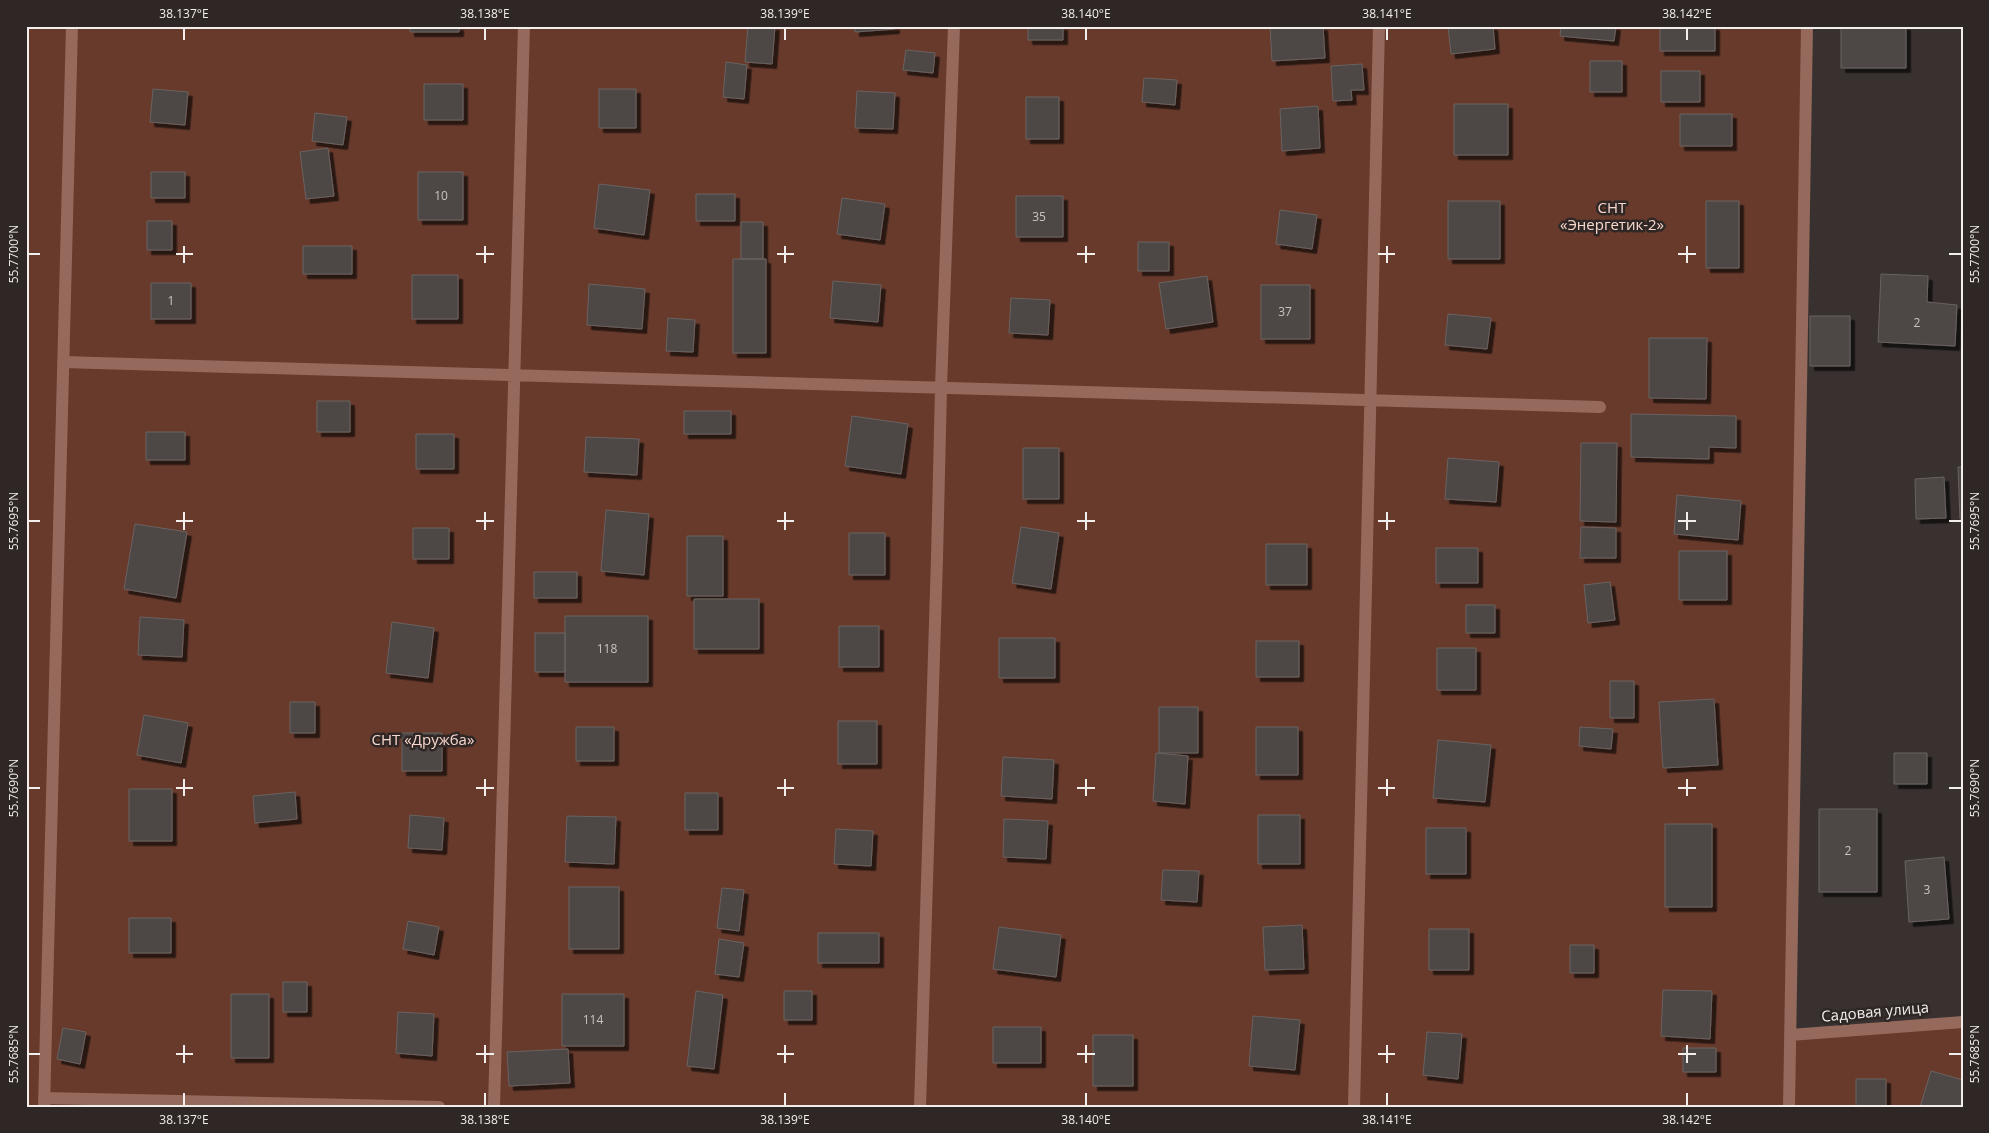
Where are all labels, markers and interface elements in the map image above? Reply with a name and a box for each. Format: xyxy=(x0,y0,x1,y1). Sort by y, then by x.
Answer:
text: 38.137°E xyxy=(159,5,209,22)
text: 38.138°E xyxy=(460,5,510,22)
text: 38.139°E xyxy=(760,5,810,22)
text: 38.140°E xyxy=(1061,5,1111,22)
text: 38.141°E xyxy=(1362,5,1412,22)
text: 38.142°E xyxy=(1662,5,1712,22)
house number: 10 xyxy=(434,187,448,204)
park label: СНТ «Энергетик-2» xyxy=(1560,197,1664,234)
house number: 35 xyxy=(1032,208,1046,225)
text: 55.7700°N xyxy=(5,225,22,283)
text: 55.7700°N xyxy=(1966,225,1983,283)
house number: 1 xyxy=(168,292,174,309)
house number: 37 xyxy=(1278,303,1292,320)
house number: 2 xyxy=(1914,314,1921,331)
text: 55.7695°N xyxy=(5,492,22,550)
text: 55.7695°N xyxy=(1966,492,1983,550)
house number: 118 xyxy=(597,640,617,657)
park label: СНТ «Дружба» xyxy=(372,729,474,749)
text: 55.7690°N xyxy=(5,759,22,817)
text: 55.7690°N xyxy=(1966,759,1983,817)
house number: 2 xyxy=(1845,842,1852,859)
house number: 3 xyxy=(1924,881,1931,898)
street label: Садовая улица xyxy=(1820,996,1930,1026)
house number: 114 xyxy=(583,1011,603,1028)
text: 55.7685°N xyxy=(5,1025,22,1083)
text: 55.7685°N xyxy=(1966,1025,1983,1083)
text: 38.137°E xyxy=(159,1111,209,1128)
text: 38.138°E xyxy=(460,1111,510,1128)
text: 38.139°E xyxy=(760,1111,810,1128)
text: 38.140°E xyxy=(1061,1111,1111,1128)
text: 38.141°E xyxy=(1362,1111,1412,1128)
text: 38.142°E xyxy=(1662,1111,1712,1128)

